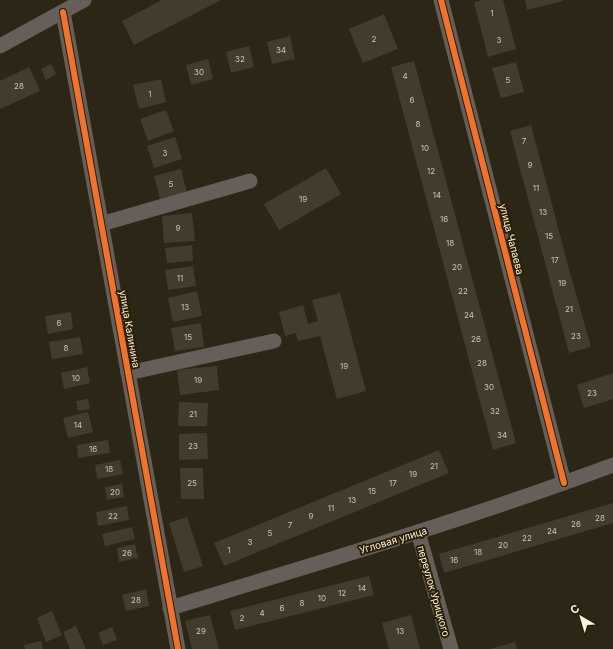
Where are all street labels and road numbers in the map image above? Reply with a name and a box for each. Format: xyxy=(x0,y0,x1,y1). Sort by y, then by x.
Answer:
street label: улица Чапаева xyxy=(497,202,527,276)
street label: улица Калинина xyxy=(117,289,143,369)
street label: Угловая улица xyxy=(358,524,428,556)
street label: переулок Урицкого xyxy=(415,544,453,638)

